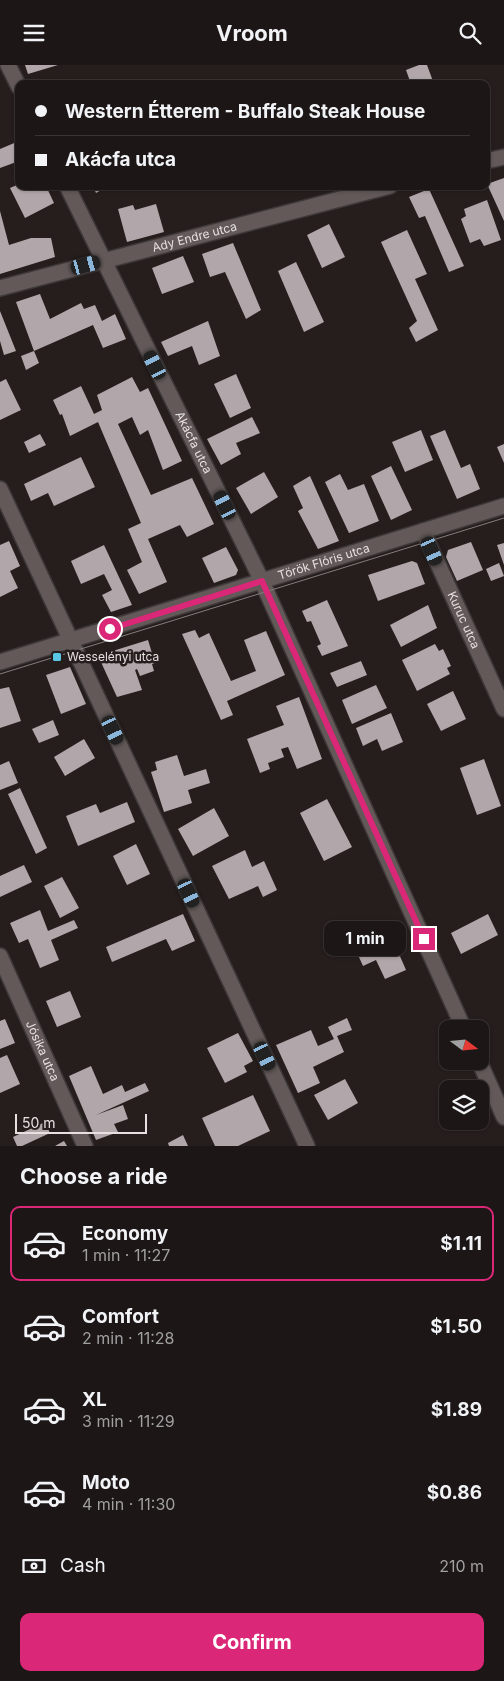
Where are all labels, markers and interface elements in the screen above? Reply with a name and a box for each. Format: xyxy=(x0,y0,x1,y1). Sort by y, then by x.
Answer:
icon: menu xyxy=(20,19,48,47)
icon: search xyxy=(456,19,484,47)
text: Vroom xyxy=(216,20,288,46)
text: Western Étterem - Buffalo Steak House xyxy=(65,100,425,123)
text: Akácfa utca xyxy=(65,148,176,171)
street label: Ady Endre utca xyxy=(150,218,238,255)
car xyxy=(69,254,102,276)
car xyxy=(141,348,168,382)
street label: Akácfa utca xyxy=(172,409,216,476)
car xyxy=(211,488,238,522)
car xyxy=(419,534,444,568)
street label: Török Flóris utca xyxy=(276,540,371,583)
street label: Kuruc utca xyxy=(445,589,484,651)
route start xyxy=(99,618,121,640)
place label: Wesselényi utca xyxy=(67,649,159,664)
marker: Wesselényi utca xyxy=(51,651,63,663)
car xyxy=(99,713,126,747)
car xyxy=(175,876,202,910)
callout: 1 min xyxy=(324,921,406,957)
text: 1 min xyxy=(345,928,385,948)
route end xyxy=(413,928,435,950)
street label: Jósika utca xyxy=(23,1018,63,1083)
north arrow xyxy=(439,1020,489,1070)
map controls xyxy=(439,1020,489,1130)
car xyxy=(251,1039,278,1073)
button: layers xyxy=(439,1080,489,1130)
scale bar xyxy=(15,1111,148,1134)
text: 50 m xyxy=(22,1114,56,1131)
text: Choose a ride xyxy=(20,1163,168,1189)
icon: car xyxy=(22,1221,67,1266)
text: Economy xyxy=(82,1222,168,1245)
text: $1.11 xyxy=(440,1232,482,1255)
text: 1 min · 11:27 xyxy=(82,1245,170,1265)
icon: car xyxy=(22,1304,67,1349)
text: Comfort xyxy=(82,1305,159,1328)
text: $1.50 xyxy=(430,1315,482,1338)
text: 2 min · 11:28 xyxy=(82,1328,175,1348)
icon: car xyxy=(22,1387,67,1432)
text: XL xyxy=(82,1388,107,1411)
text: $1.89 xyxy=(431,1398,482,1421)
text: 3 min · 11:29 xyxy=(82,1411,175,1431)
icon: car xyxy=(22,1470,67,1515)
text: Moto xyxy=(82,1471,130,1494)
text: $0.86 xyxy=(427,1481,482,1504)
text: 4 min · 11:30 xyxy=(82,1494,175,1514)
icon: cash xyxy=(20,1552,48,1580)
text: Cash xyxy=(60,1554,106,1577)
text: 210 m xyxy=(439,1556,484,1576)
button: Confirm xyxy=(20,1613,484,1671)

